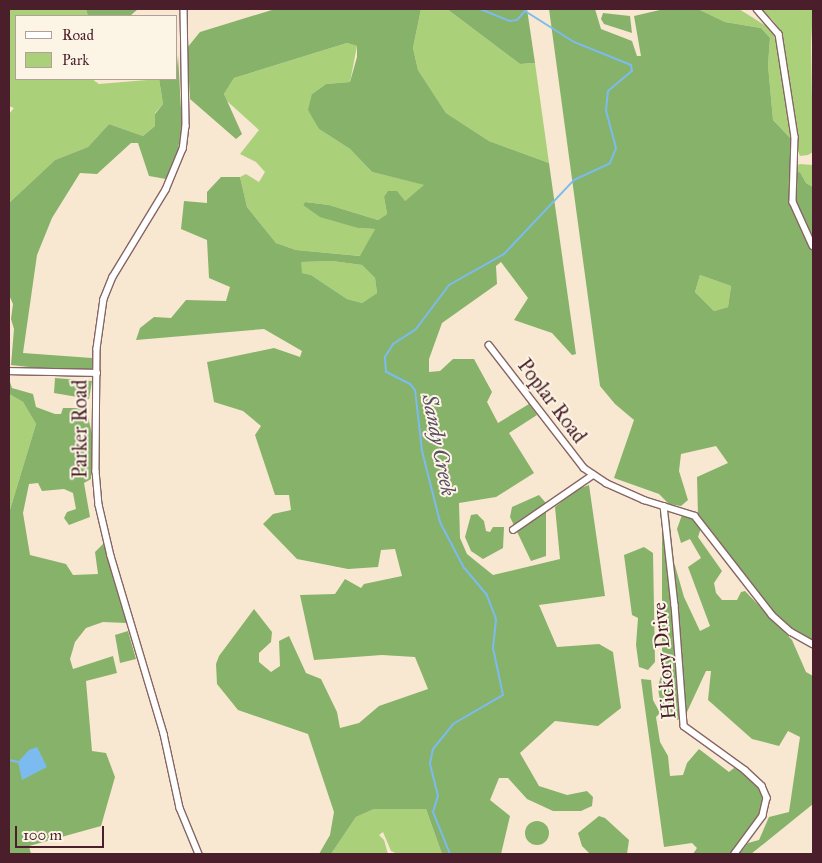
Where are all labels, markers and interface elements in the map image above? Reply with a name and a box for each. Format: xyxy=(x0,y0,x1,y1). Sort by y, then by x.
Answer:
legend xyxy=(15,15,178,80)
text: Road xyxy=(62,26,94,44)
text: Park xyxy=(62,51,89,69)
street label: Poplar Road xyxy=(513,354,591,448)
street label: Parker Road xyxy=(68,380,92,478)
water label: Sandy Creek xyxy=(417,392,461,498)
street label: Hickory Drive xyxy=(647,601,681,721)
scale bar xyxy=(18,816,106,848)
text: 100 m xyxy=(23,826,62,844)

